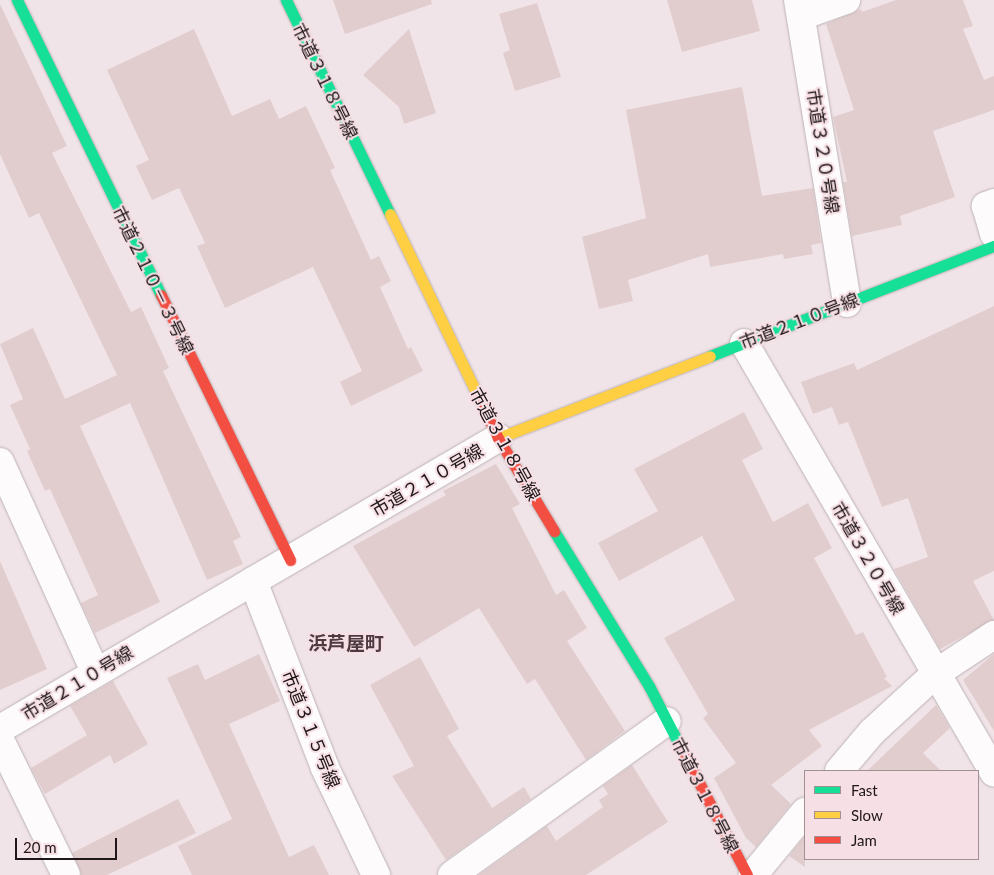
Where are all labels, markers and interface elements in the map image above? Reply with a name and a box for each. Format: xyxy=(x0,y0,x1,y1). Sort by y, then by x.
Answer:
street label: 市道３１８号線 xyxy=(288,20,362,142)
street label: 市道３２０号線 xyxy=(802,87,844,215)
street label: 市道２１０－３号線 xyxy=(108,202,198,358)
street label: 市道２１０号線 xyxy=(736,288,862,354)
street label: 市道３１８号線 xyxy=(465,384,545,504)
street label: 市道２１０号線 xyxy=(367,439,487,521)
street label: 市道３２０号線 xyxy=(827,498,909,618)
district label: 浜芦屋町 xyxy=(308,632,384,654)
street label: 市道２１０号線 xyxy=(17,641,137,725)
street label: 市道３１５号線 xyxy=(277,667,345,791)
street label: 市道３１８号線 xyxy=(667,734,743,856)
legend xyxy=(804,770,979,860)
text: Fast xyxy=(851,781,878,799)
text: Slow xyxy=(851,806,883,824)
scale bar xyxy=(18,828,120,860)
text: Jam xyxy=(851,831,877,849)
text: 20 m xyxy=(23,838,57,856)

